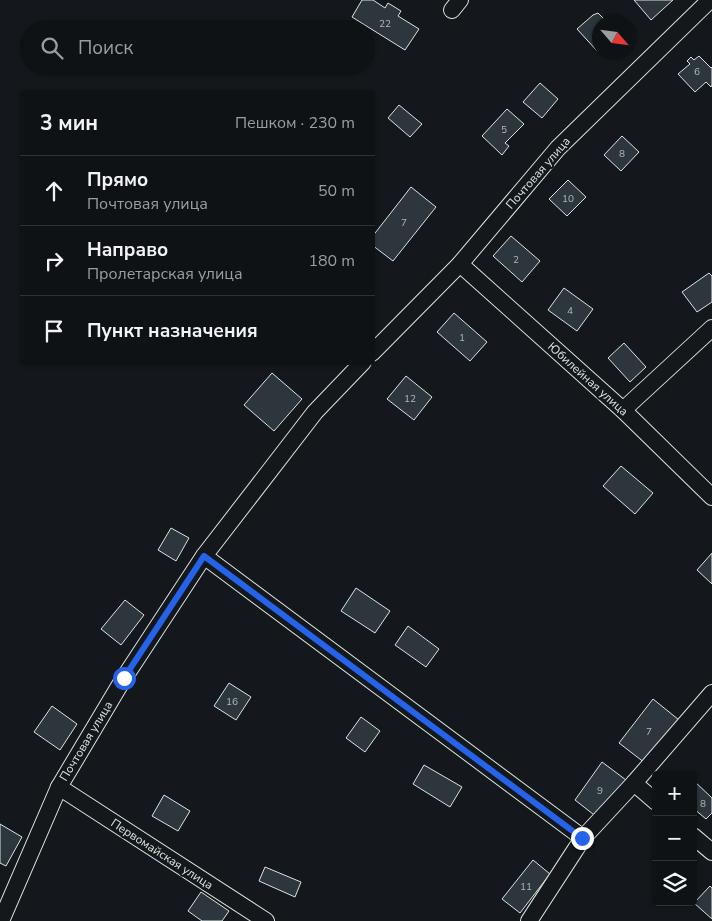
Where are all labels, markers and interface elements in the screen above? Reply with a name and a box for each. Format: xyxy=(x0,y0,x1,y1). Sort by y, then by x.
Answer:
north arrow xyxy=(592,15,637,60)
house number: 22 xyxy=(379,17,391,31)
search box xyxy=(20,20,375,75)
icon: search xyxy=(38,34,66,62)
text: Поиск xyxy=(78,35,133,61)
house number: 6 xyxy=(694,65,700,79)
text: 3 мин xyxy=(40,109,98,137)
text: Пешком · 230 m xyxy=(235,112,355,134)
house number: 5 xyxy=(501,123,507,137)
street label: Почтовая улица xyxy=(502,134,574,212)
house number: 8 xyxy=(619,147,625,161)
text: Прямо xyxy=(87,167,148,193)
icon: ahead xyxy=(40,177,68,205)
text: 50 m xyxy=(318,180,355,202)
house number: 10 xyxy=(562,192,574,206)
text: Почтовая улица xyxy=(87,193,208,215)
house number: 7 xyxy=(401,216,407,230)
text: Направо xyxy=(87,237,168,263)
icon: right xyxy=(40,247,68,275)
text: 180 m xyxy=(308,250,355,272)
house number: 2 xyxy=(513,253,519,267)
text: Пролетарская улица xyxy=(87,263,243,285)
house number: 4 xyxy=(567,304,573,318)
icon: arrive xyxy=(40,317,68,345)
text: Пункт назначения xyxy=(87,318,258,344)
house number: 1 xyxy=(459,331,465,345)
street label: Юбилейная улица xyxy=(544,339,632,419)
house number: 12 xyxy=(404,392,416,406)
route start xyxy=(113,667,136,690)
house number: 16 xyxy=(226,695,238,709)
street label: Почтовая улица xyxy=(56,698,116,784)
house number: 7 xyxy=(646,725,652,739)
map controls xyxy=(652,771,697,906)
button: + xyxy=(652,771,697,816)
house number: 9 xyxy=(597,784,603,798)
house number: 8 xyxy=(700,797,706,811)
street label: Первомайская улица xyxy=(108,815,216,893)
button: − xyxy=(652,816,697,861)
route end xyxy=(571,827,594,850)
button: layers xyxy=(652,861,697,906)
house number: 11 xyxy=(520,880,532,894)

